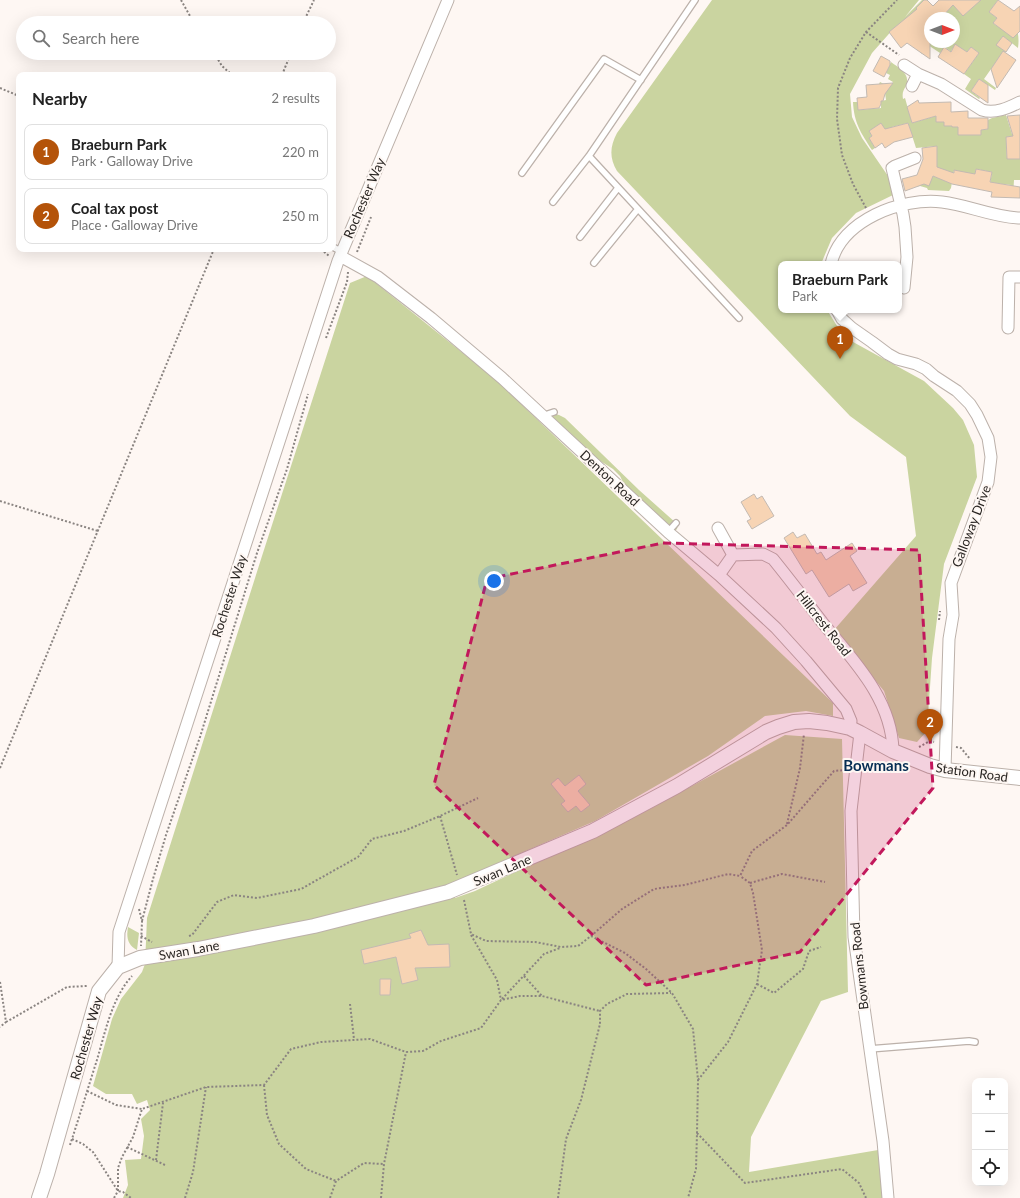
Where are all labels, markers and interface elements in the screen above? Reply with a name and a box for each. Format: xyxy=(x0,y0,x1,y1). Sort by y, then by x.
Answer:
north arrow xyxy=(924,12,960,48)
search box xyxy=(16,16,336,60)
icon: search xyxy=(30,27,52,49)
text: Search here xyxy=(62,29,139,47)
text: Nearby xyxy=(32,88,87,109)
text: 2 results xyxy=(272,90,320,106)
text: Braeburn Park xyxy=(71,135,167,153)
text: 1 xyxy=(42,144,50,160)
text: 220 m xyxy=(282,144,319,160)
text: Park · Galloway Drive xyxy=(71,153,193,169)
street label: Rochester Way xyxy=(340,155,388,241)
text: Coal tax post xyxy=(71,199,158,217)
text: 2 xyxy=(42,208,50,224)
text: 250 m xyxy=(282,208,319,224)
text: Place · Galloway Drive xyxy=(71,217,198,233)
popup xyxy=(778,261,902,313)
text: Braeburn Park xyxy=(792,270,888,288)
text: Park xyxy=(792,288,818,304)
pin: 1 xyxy=(827,326,853,359)
street label: Denton Road xyxy=(577,446,643,510)
street label: Galloway Drive xyxy=(948,483,994,569)
street label: Rochester Way xyxy=(208,552,250,639)
your location xyxy=(484,571,504,591)
street label: Hillcrest Road xyxy=(793,587,855,659)
pin: 2 xyxy=(917,709,943,742)
district label: Bowmans xyxy=(843,756,909,774)
street label: Station Road xyxy=(935,759,1009,785)
street label: Swan Lane xyxy=(471,851,533,889)
street label: Bowmans Road xyxy=(846,921,872,1011)
street label: Swan Lane xyxy=(157,937,221,963)
street label: Rochester Way xyxy=(66,994,106,1081)
map controls xyxy=(972,1078,1008,1186)
button: + xyxy=(972,1078,1008,1114)
button: − xyxy=(972,1114,1008,1150)
button: locate xyxy=(972,1150,1008,1186)

